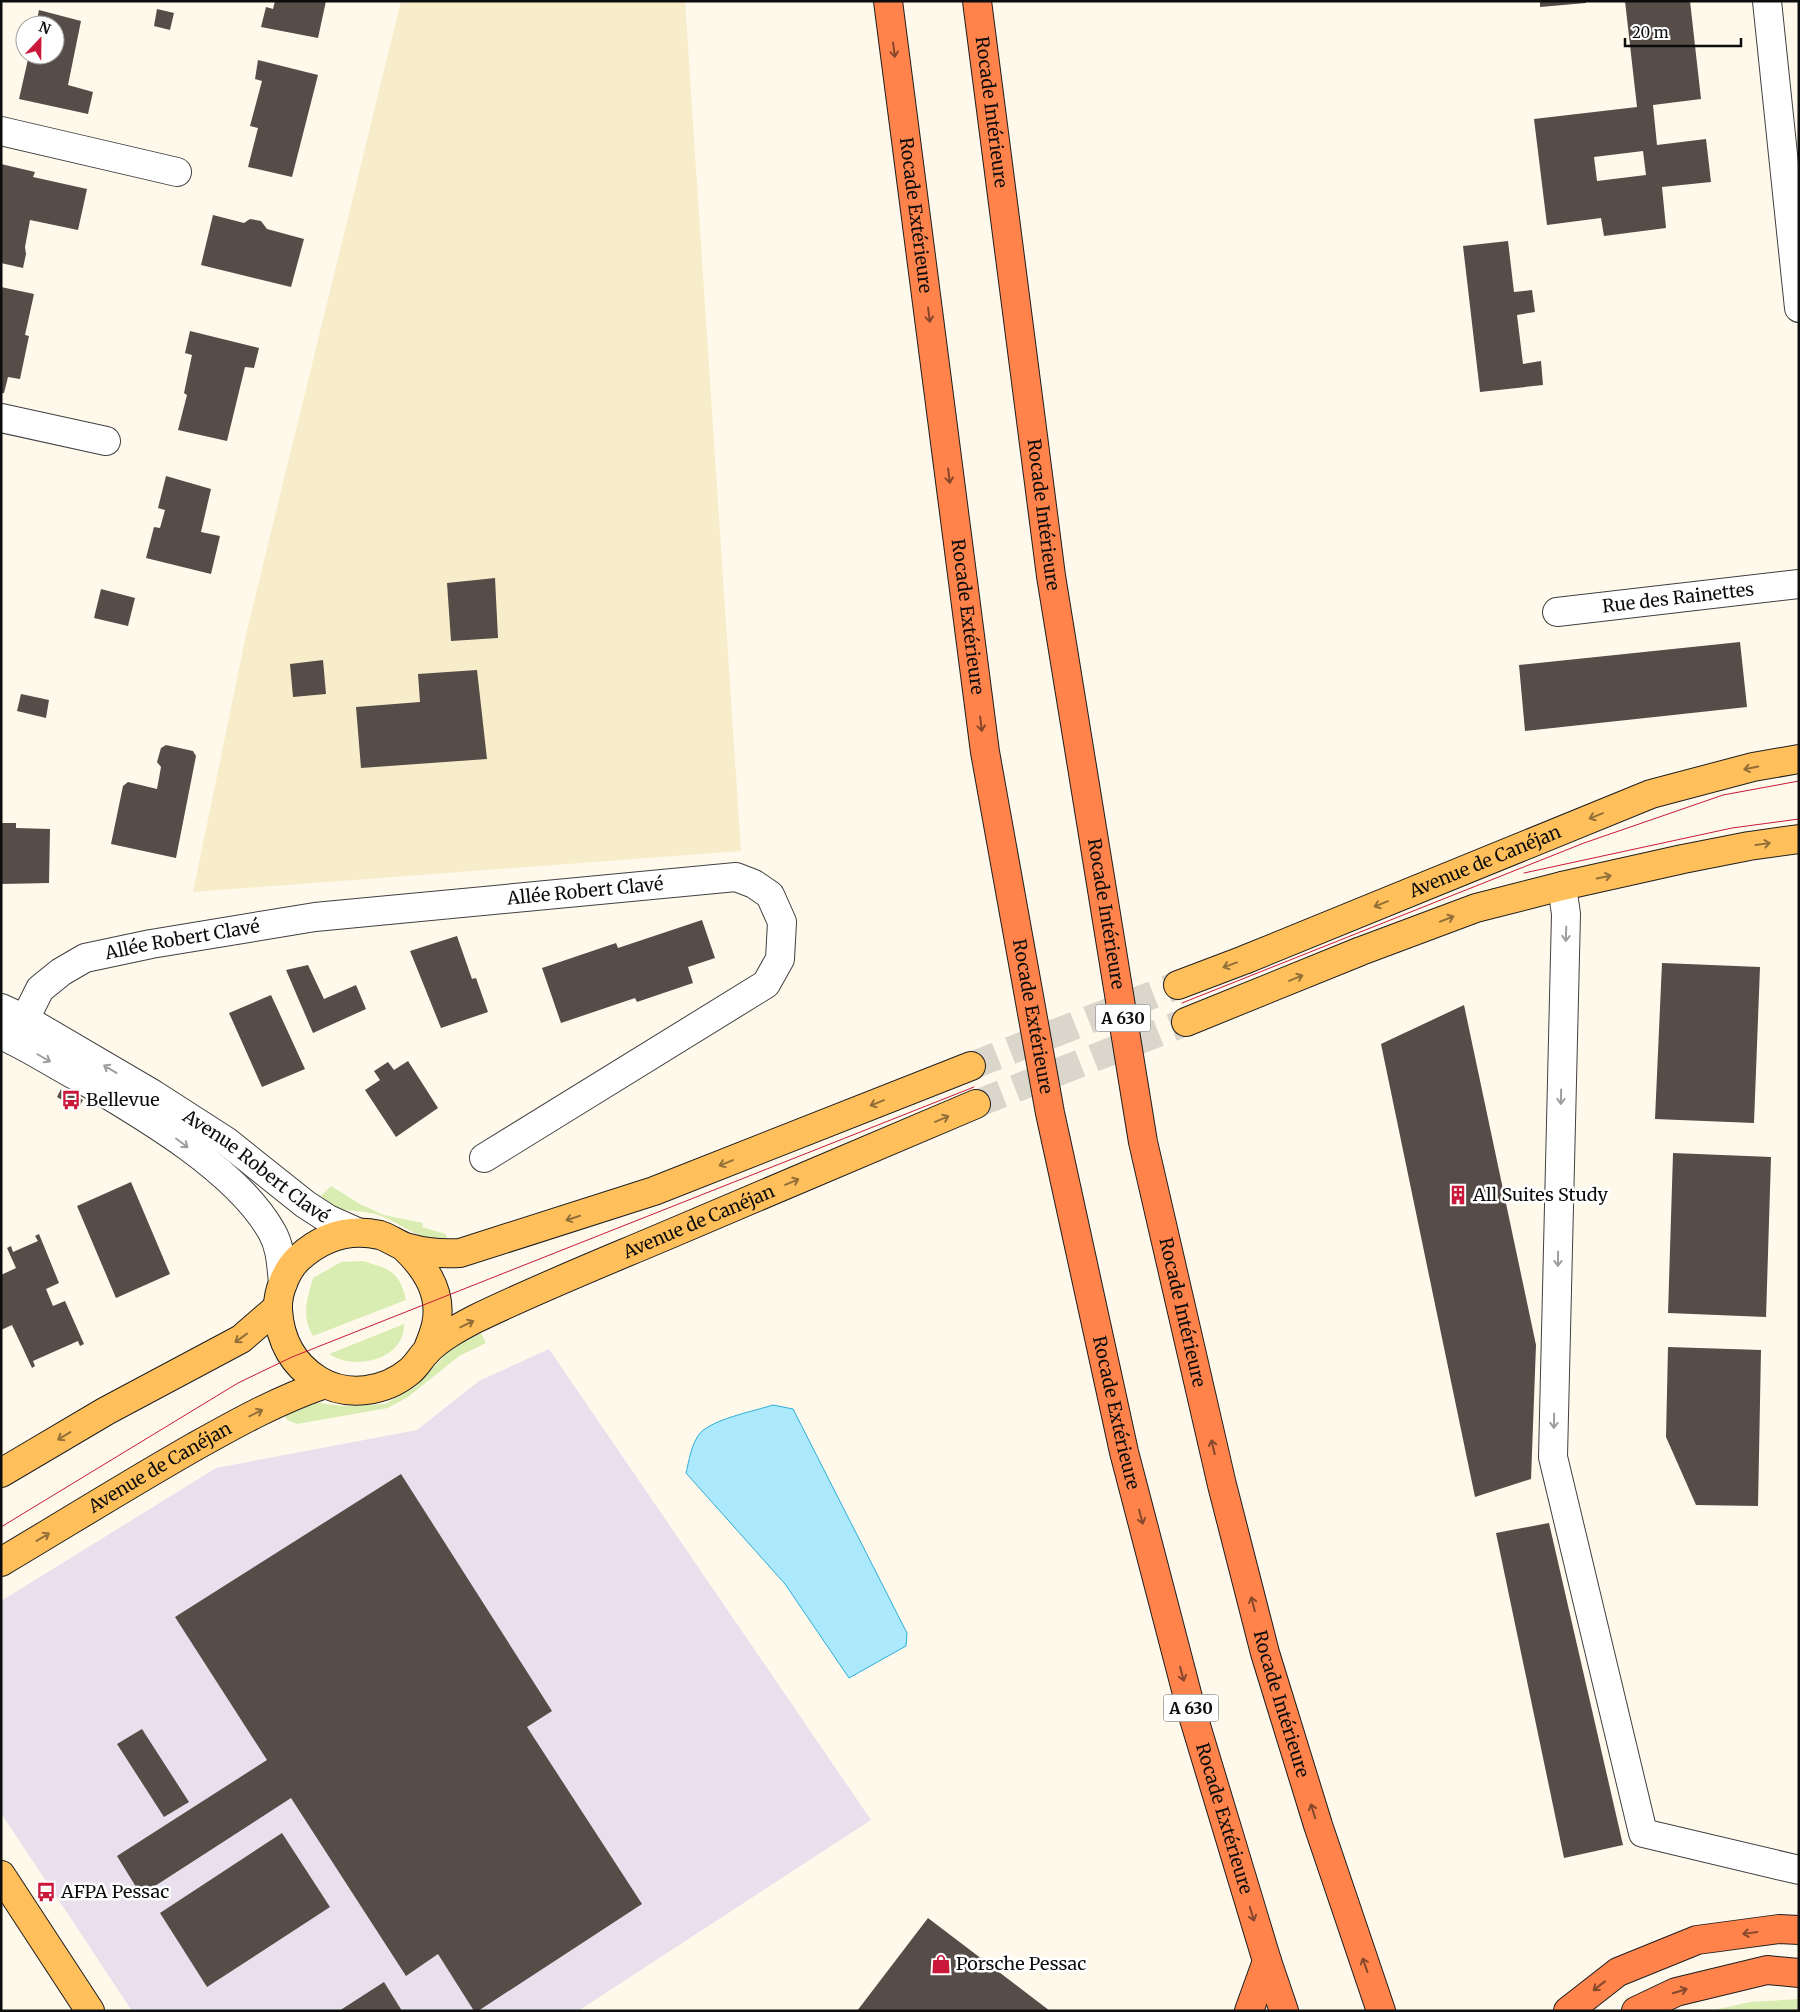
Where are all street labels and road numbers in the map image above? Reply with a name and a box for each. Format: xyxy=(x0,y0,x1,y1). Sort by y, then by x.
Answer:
street label: Rocade Intérieure xyxy=(971,35,1013,189)
street label: Rocade Extérieure xyxy=(895,136,938,294)
street label: Rocade Intérieure xyxy=(1022,438,1065,592)
street label: Rocade Extérieure xyxy=(947,538,989,696)
street label: Rue des Rainettes xyxy=(1601,577,1755,618)
street label: Avenue de Canéjan xyxy=(1405,820,1564,903)
street label: Rocade Intérieure xyxy=(1083,837,1130,991)
street label: Allée Robert Clavé xyxy=(505,872,664,910)
street label: Allée Robert Clavé xyxy=(102,914,261,965)
street label: Rocade Extérieure xyxy=(1008,937,1058,1096)
road number: A 630 xyxy=(1096,1004,1150,1032)
street label: Avenue Robert Clavé xyxy=(178,1104,334,1228)
street label: Avenue de Canéjan xyxy=(619,1179,778,1264)
street label: Rocade Intérieure xyxy=(1154,1235,1211,1389)
street label: Rocade Extérieure xyxy=(1088,1334,1145,1492)
street label: Avenue de Canéjan xyxy=(83,1416,235,1518)
street label: Rocade Intérieure xyxy=(1249,1628,1315,1780)
road number: A 630 xyxy=(1164,1695,1218,1722)
street label: Rocade Extérieure xyxy=(1191,1740,1258,1897)

